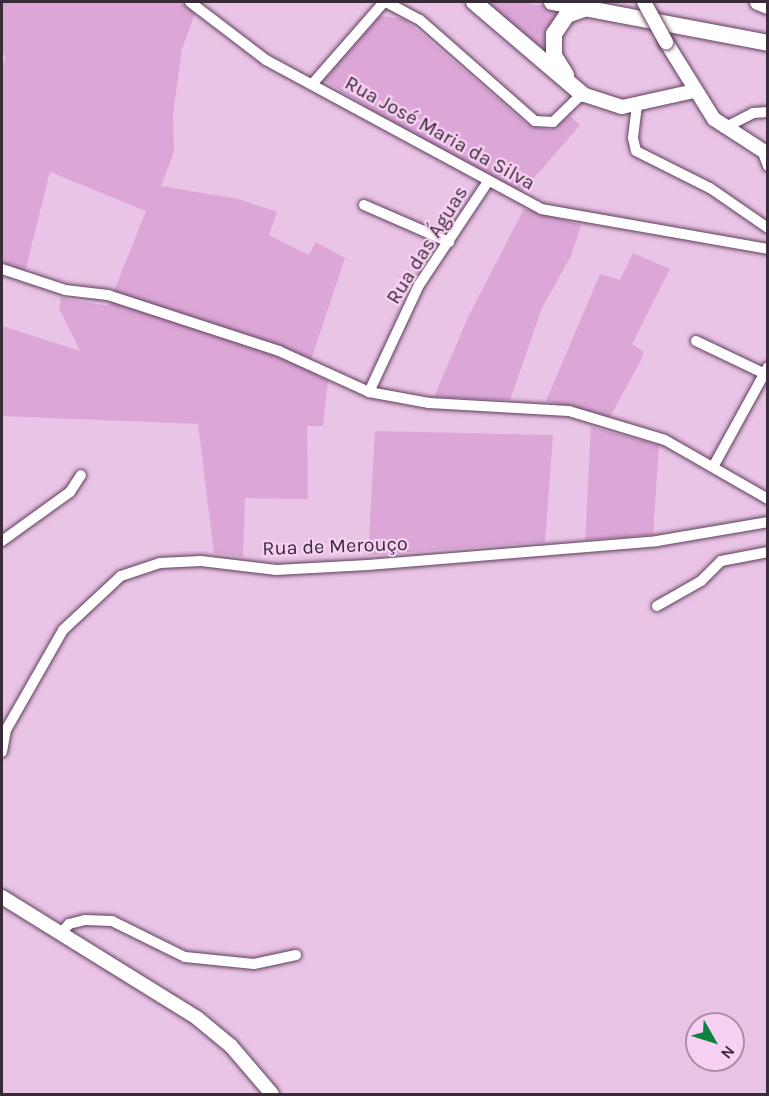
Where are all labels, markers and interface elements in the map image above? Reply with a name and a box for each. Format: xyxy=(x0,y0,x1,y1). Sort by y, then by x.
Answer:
street label: Rua José Maria da Silva xyxy=(341,71,539,195)
street label: Rua das Águas xyxy=(381,182,473,308)
street label: Rua de Merouço xyxy=(262,531,408,561)
north arrow xyxy=(685,1012,745,1072)
text: N xyxy=(717,1042,739,1063)

